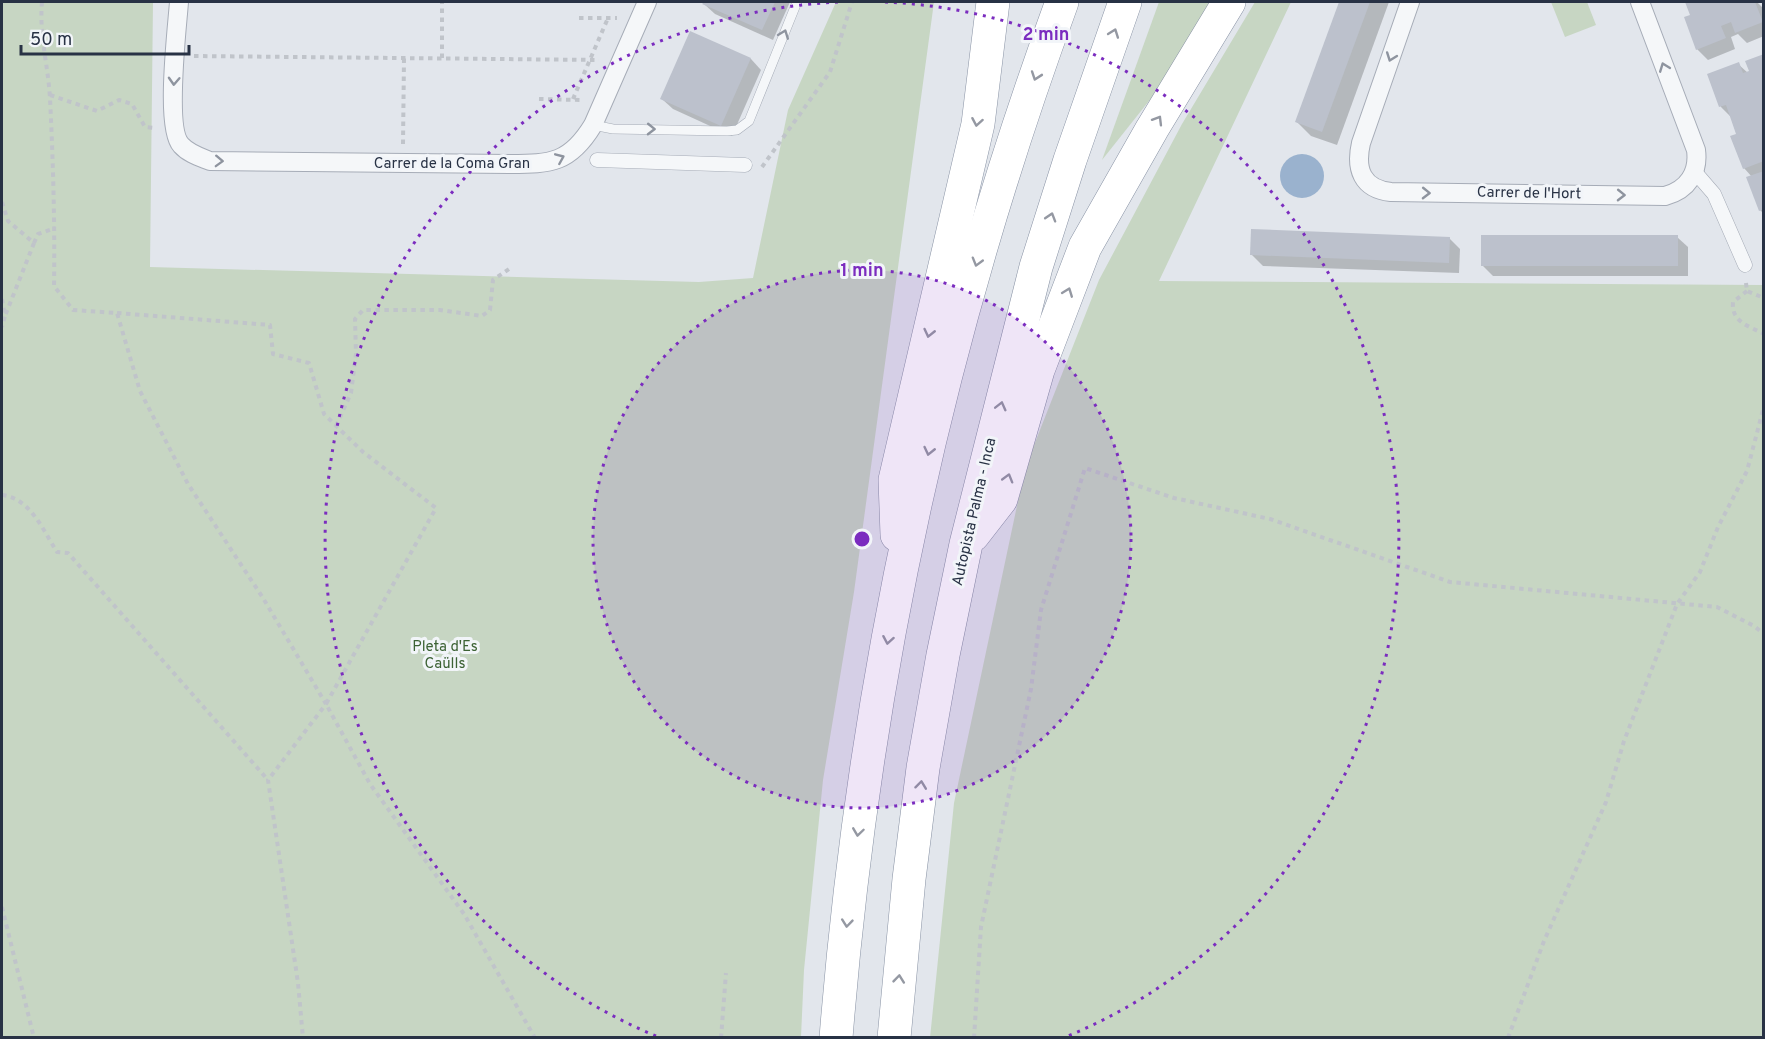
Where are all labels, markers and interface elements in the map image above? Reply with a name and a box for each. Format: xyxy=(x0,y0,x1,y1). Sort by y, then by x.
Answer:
scale bar xyxy=(21,18,189,56)
text: 2 min xyxy=(1022,24,1070,47)
one-way arrow xyxy=(1107,28,1119,39)
text: 50 m xyxy=(30,29,72,52)
one-way arrow xyxy=(777,30,789,41)
one-way arrow xyxy=(1385,51,1398,62)
one-way arrow xyxy=(1659,62,1672,73)
one-way arrow xyxy=(1030,71,1043,81)
one-way arrow xyxy=(168,76,181,85)
one-way arrow xyxy=(1150,116,1162,126)
one-way arrow xyxy=(972,117,984,127)
one-way arrow xyxy=(646,123,655,136)
one-way arrow xyxy=(553,153,564,165)
one-way arrow xyxy=(215,154,224,167)
street label: Carrer de la Coma Gran xyxy=(374,155,530,174)
street label: Carrer de l'Hort xyxy=(1477,184,1581,204)
one-way arrow xyxy=(1421,187,1430,199)
one-way arrow xyxy=(1616,189,1625,201)
one-way arrow xyxy=(1044,213,1057,223)
one-way arrow xyxy=(972,257,984,267)
text: 1 min xyxy=(840,260,884,283)
one-way arrow xyxy=(1061,288,1073,299)
one-way arrow xyxy=(924,327,937,337)
one-way arrow xyxy=(994,401,1006,412)
street label: Autopista Palma - Inca xyxy=(949,436,1001,588)
one-way arrow xyxy=(923,446,936,456)
one-way arrow xyxy=(1000,473,1013,483)
centre of rings xyxy=(852,529,872,549)
one-way arrow xyxy=(882,634,895,644)
park label: Pleta d'Es Caülls xyxy=(412,638,478,674)
one-way arrow xyxy=(914,781,927,790)
one-way arrow xyxy=(852,828,864,837)
one-way arrow xyxy=(841,918,854,927)
one-way arrow xyxy=(892,975,905,984)

